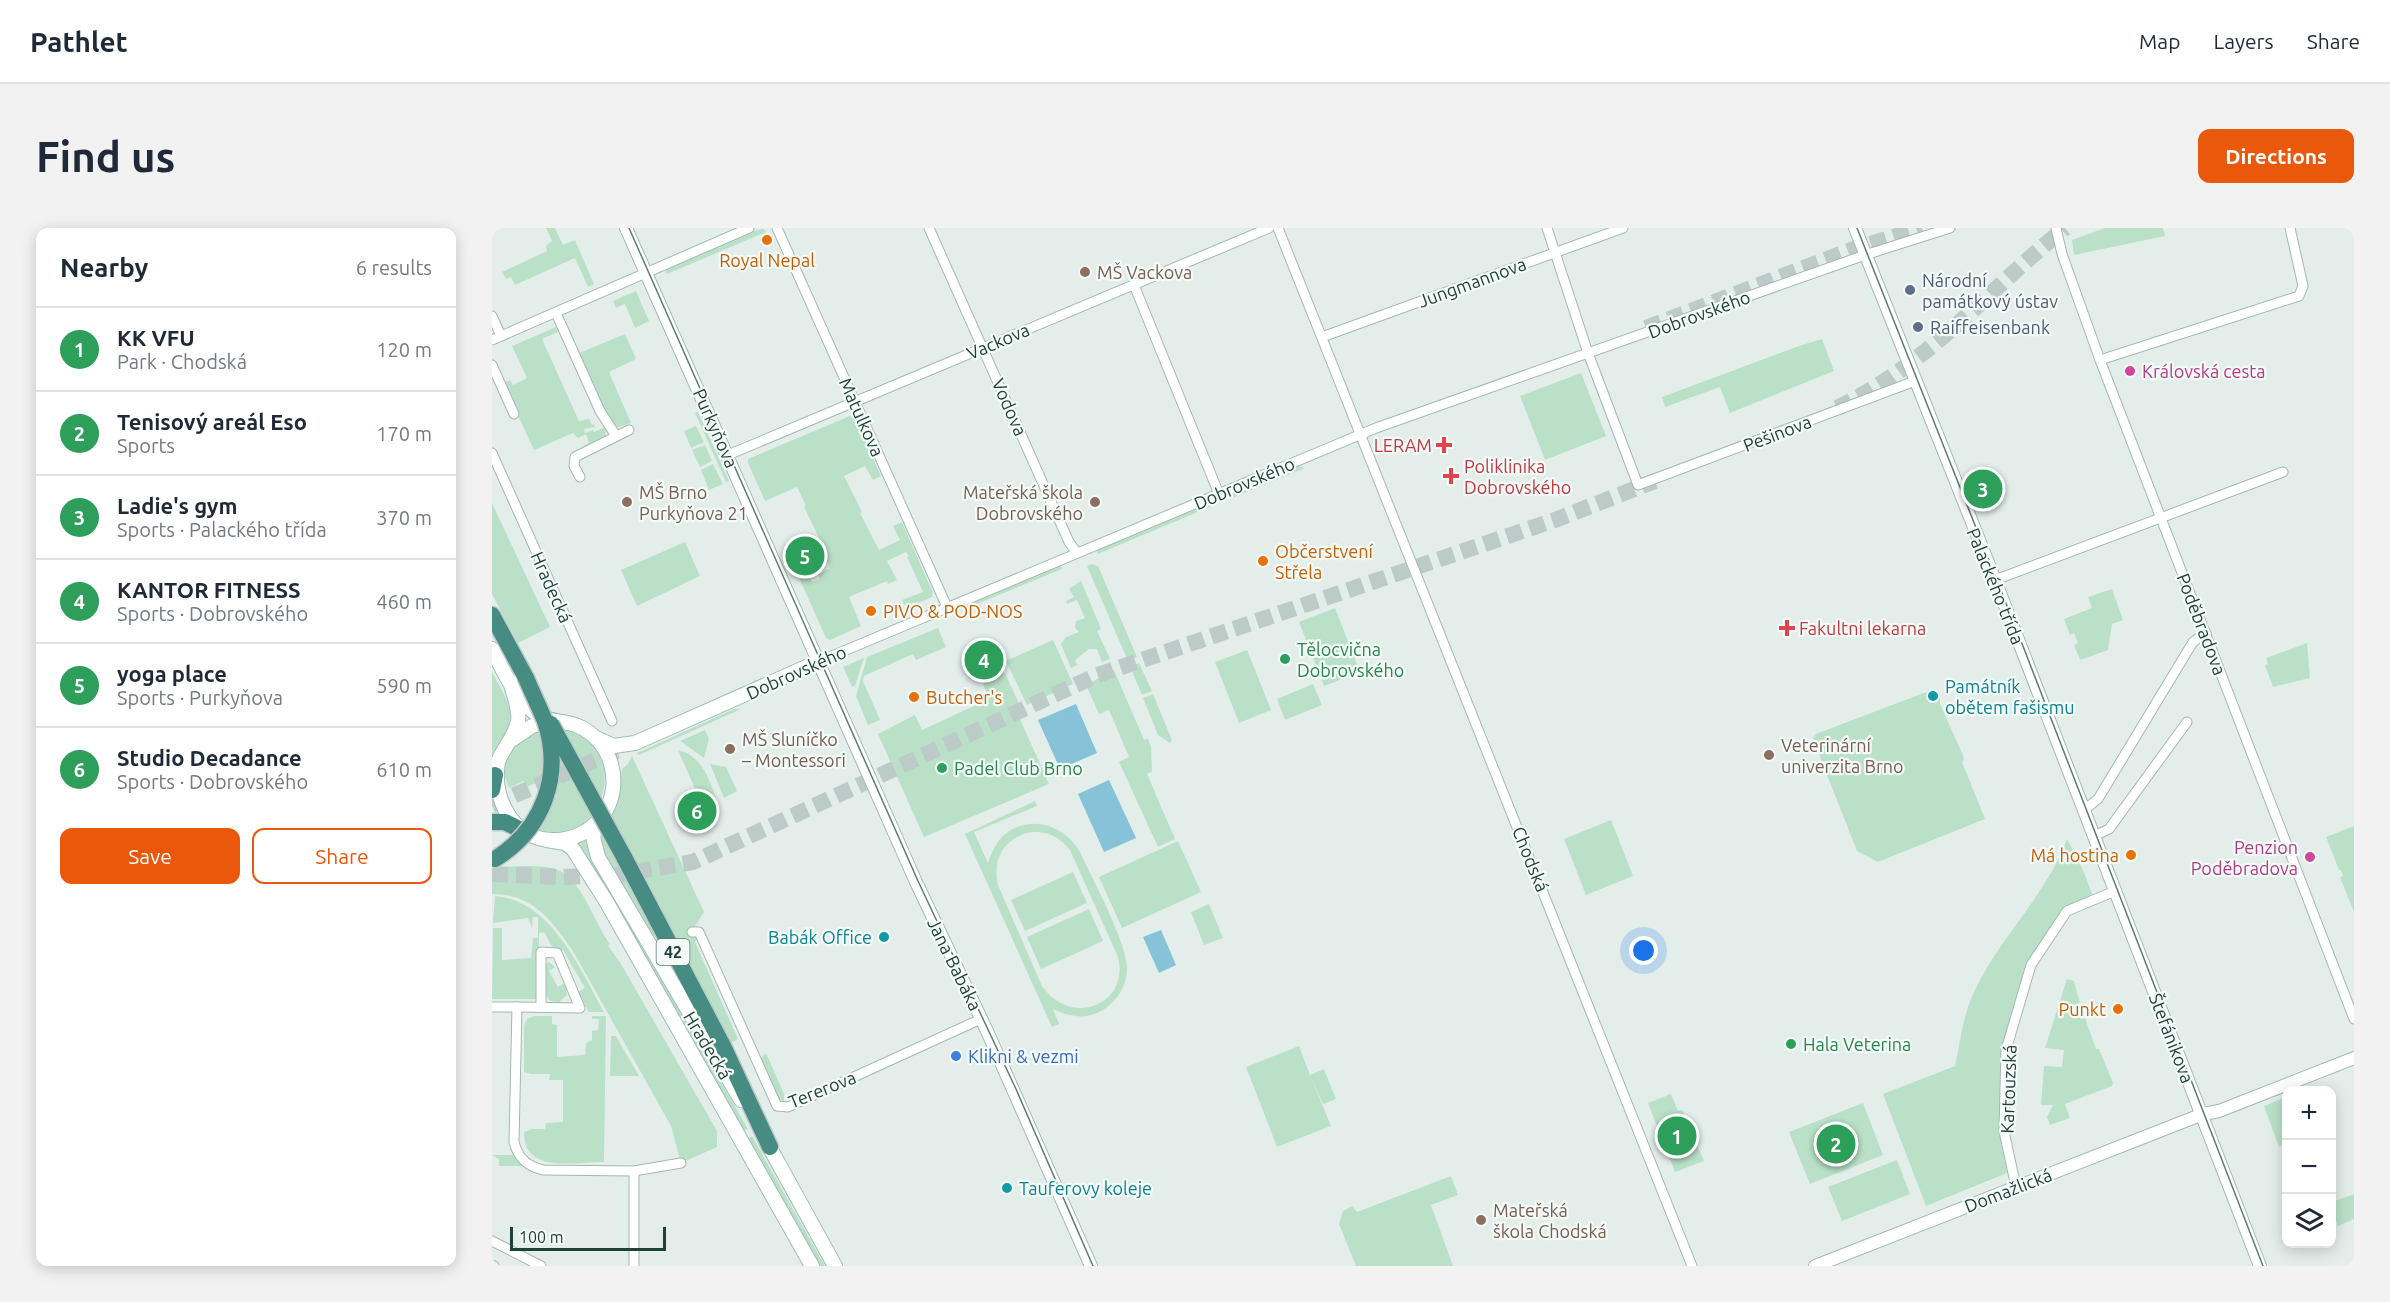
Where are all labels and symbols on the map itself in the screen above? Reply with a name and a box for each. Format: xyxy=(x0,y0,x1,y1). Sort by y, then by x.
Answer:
marker: Royal Nepal xyxy=(760,233,774,247)
place label: Royal Nepal xyxy=(719,250,815,270)
street label: Jungmannova xyxy=(1415,253,1529,311)
place label: MŠ Vackova xyxy=(1097,261,1192,282)
marker: MŠ Vackova xyxy=(1078,265,1092,279)
place label: Národní památkový ústav xyxy=(1922,270,2058,311)
marker: Národní památkový ústav xyxy=(1903,283,1917,297)
street label: Dobrovského xyxy=(1645,286,1753,342)
place label: Raiffeisenbank xyxy=(1930,317,2050,337)
street label: Vackova xyxy=(964,319,1032,363)
marker: Raiffeisenbank xyxy=(1911,320,1925,334)
place label: Královská cesta xyxy=(2142,361,2266,381)
marker: Královská cesta xyxy=(2123,364,2137,378)
street label: Matulkova xyxy=(836,374,888,460)
street label: Vodova xyxy=(989,375,1031,439)
street label: Purkyňova xyxy=(690,385,742,471)
street label: Pešinova xyxy=(1740,411,1814,455)
place label: LERAM xyxy=(1374,435,1432,455)
marker: LERAM xyxy=(1437,438,1451,452)
street label: Dobrovského xyxy=(1191,453,1297,513)
place label: Poliklinika Dobrovského xyxy=(1464,456,1571,497)
pin: 3 xyxy=(1964,466,2002,512)
marker: Poliklinika Dobrovského xyxy=(1442,467,1460,485)
place label: MŠ Brno Purkyňova 21 xyxy=(639,481,748,523)
place label: Mateřská škola Dobrovského xyxy=(963,482,1083,523)
marker: MŠ Brno Purkyňova 21 xyxy=(620,495,634,509)
marker: Mateřská škola Dobrovského xyxy=(1088,495,1102,509)
street label: Palackého třída xyxy=(1964,525,2028,647)
pin: 5 xyxy=(786,534,824,578)
place label: Občerstvení Střela xyxy=(1275,541,1373,582)
street label: Hradecká xyxy=(527,548,577,626)
marker: Občerstvení Střela xyxy=(1256,554,1270,568)
street label: Poděbradova xyxy=(2173,570,2231,678)
place label: PIVO & POD-NOS xyxy=(883,601,1023,621)
marker: PIVO & POD-NOS xyxy=(864,604,878,618)
place label: Fakultni lekarna xyxy=(1799,618,1926,638)
marker: Fakultni lekarna xyxy=(1780,621,1794,635)
pin: 4 xyxy=(964,638,1004,682)
place label: Tělocvična Dobrovského xyxy=(1297,639,1404,680)
street label: Dobrovského xyxy=(743,641,849,703)
marker: Tělocvična Dobrovského xyxy=(1278,652,1292,666)
place label: Památník obětem fašismu xyxy=(1945,676,2075,717)
place label: Butcher's xyxy=(926,687,1002,707)
marker: Památník obětem fašismu xyxy=(1926,689,1940,703)
marker: Butcher's xyxy=(907,690,921,704)
place label: MŠ Sluníčko – Montessori xyxy=(741,728,846,770)
place label: Veterinární univerzita Brno xyxy=(1781,735,1904,776)
marker: MŠ Sluníčko – Montessori xyxy=(723,742,737,756)
marker: Veterinární univerzita Brno xyxy=(1762,748,1776,762)
place label: Padel Club Brno xyxy=(954,758,1083,778)
marker: Padel Club Brno xyxy=(935,761,949,775)
pin: 6 xyxy=(678,788,716,834)
street label: Chodská xyxy=(1509,823,1553,895)
place label: Penzion Poděbradova xyxy=(2191,837,2298,878)
place label: Má hostina xyxy=(2030,845,2119,865)
marker: Má hostina xyxy=(2124,848,2138,862)
marker: Penzion Poděbradova xyxy=(2303,850,2317,864)
street label: Jana Babáka xyxy=(924,914,986,1014)
place label: Babák Office xyxy=(768,927,872,947)
marker: Babák Office xyxy=(877,930,891,944)
your location xyxy=(1629,936,1658,965)
road number: 42 xyxy=(656,939,690,965)
street label: Štefánikova xyxy=(2146,990,2199,1086)
place label: Punkt xyxy=(2059,999,2106,1019)
marker: Punkt xyxy=(2111,1002,2125,1016)
street label: Hradecká xyxy=(680,1007,736,1083)
place label: Hala Veterina xyxy=(1803,1034,1911,1054)
marker: Hala Veterina xyxy=(1784,1037,1798,1051)
street label: Kartouzská xyxy=(1996,1044,2020,1134)
place label: Klikni & vezmi xyxy=(968,1046,1079,1066)
marker: Klikni & vezmi xyxy=(949,1049,963,1063)
street label: Tererova xyxy=(785,1066,859,1112)
pin: 1 xyxy=(1658,1114,1696,1158)
pin: 2 xyxy=(1816,1122,1856,1166)
street label: Domažlická xyxy=(1961,1164,2055,1216)
place label: Tauferovy koleje xyxy=(1019,1178,1152,1198)
marker: Tauferovy koleje xyxy=(1000,1181,1014,1195)
place label: Mateřská škola Chodská xyxy=(1493,1200,1607,1241)
marker: Mateřská škola Chodská xyxy=(1474,1213,1488,1227)
scale bar xyxy=(510,1224,666,1252)

